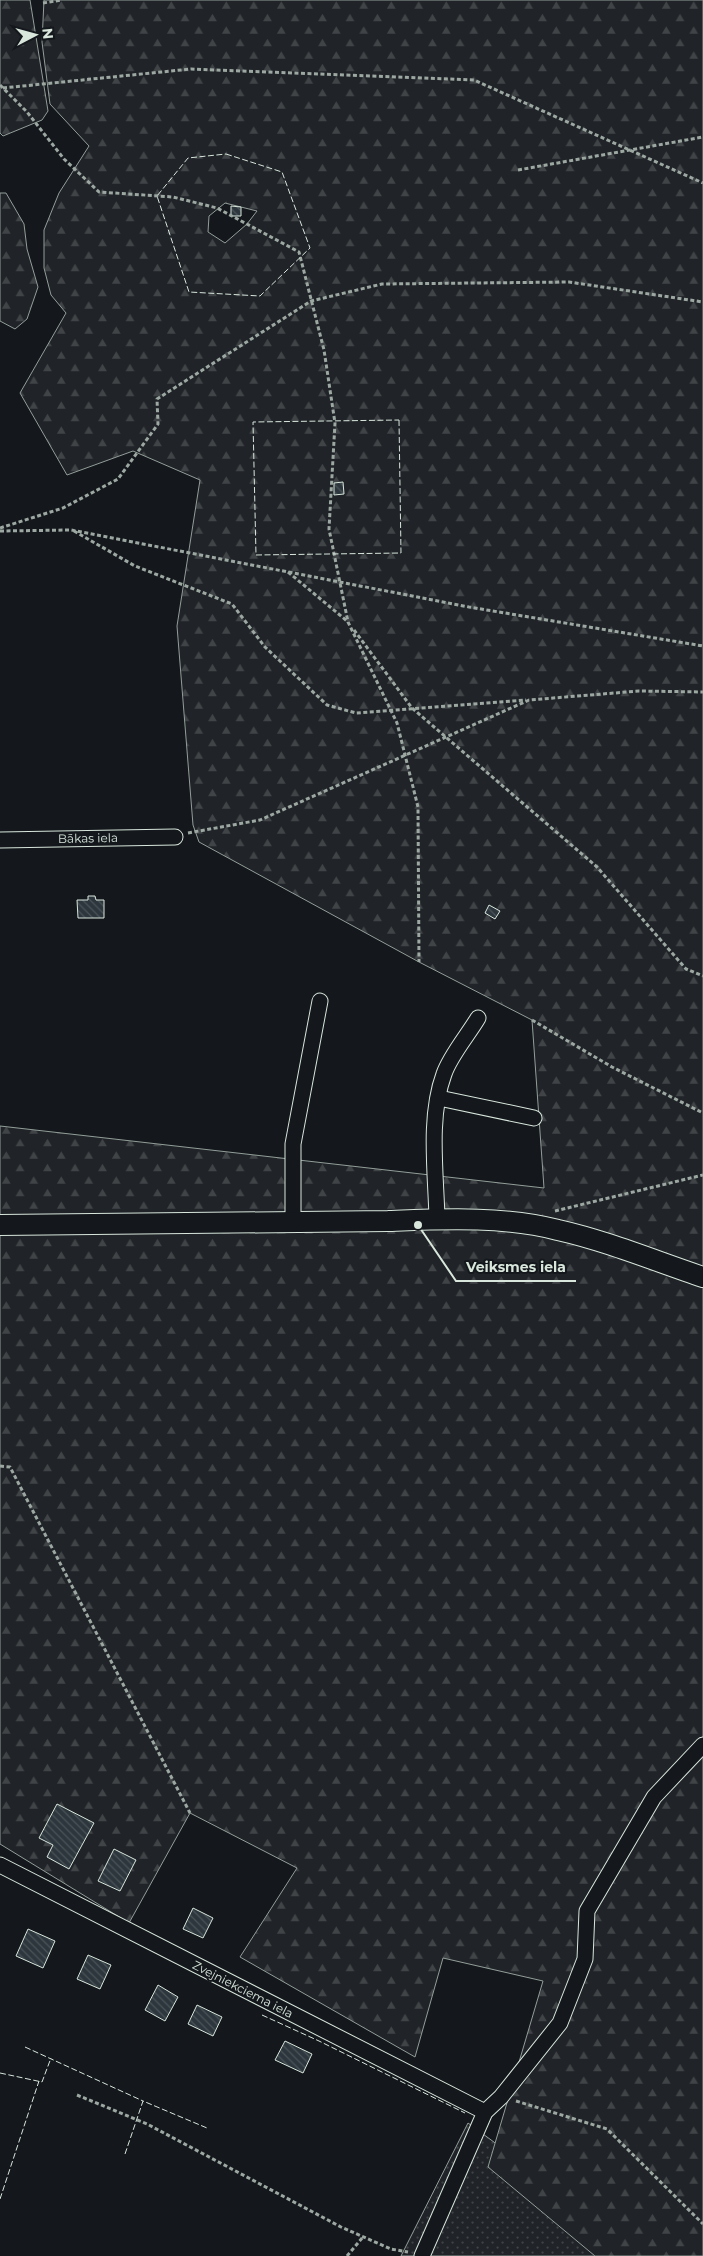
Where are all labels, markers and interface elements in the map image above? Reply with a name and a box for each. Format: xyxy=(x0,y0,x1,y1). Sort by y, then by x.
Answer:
north arrow xyxy=(10,10,60,60)
text: N xyxy=(38,27,57,40)
street label: Bākas iela xyxy=(58,830,118,846)
callout: Veiksmes iela xyxy=(456,1252,576,1281)
text: Veiksmes iela xyxy=(465,1258,566,1276)
street label: Zvejniekciema iela xyxy=(190,1957,296,2021)

